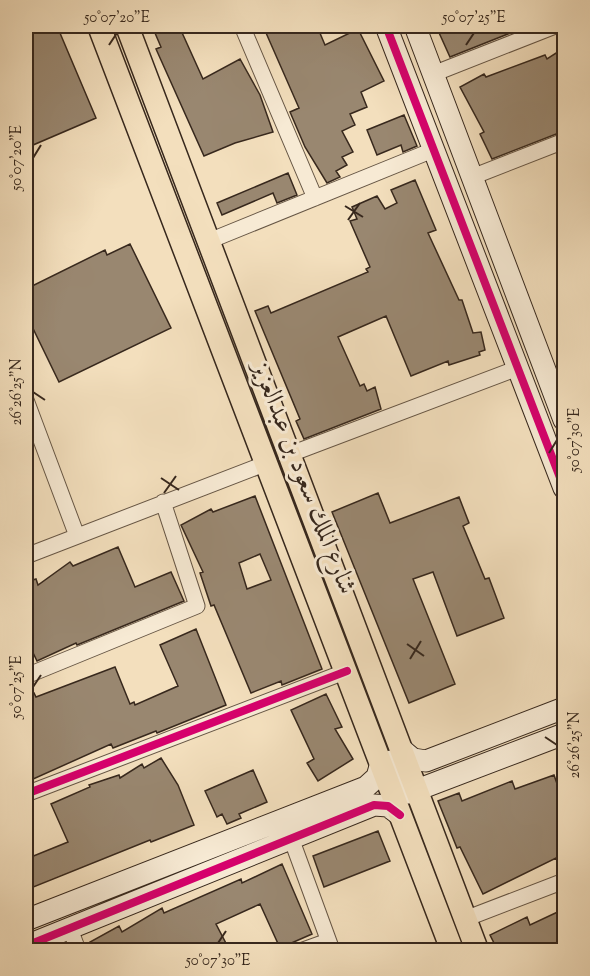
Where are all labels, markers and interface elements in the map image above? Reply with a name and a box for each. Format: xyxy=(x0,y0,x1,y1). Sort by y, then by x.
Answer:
text: 50°07'20"E xyxy=(83,8,150,29)
text: 50°07'25"E xyxy=(441,8,506,29)
text: 50°07'20"E xyxy=(7,125,28,192)
street label: شارع الملك سعود بن عبدالعزيز xyxy=(239,353,365,600)
text: 26°26'25"N xyxy=(7,358,28,426)
text: 50°07'30"E xyxy=(565,408,586,473)
text: 50°07'25"E xyxy=(7,655,28,720)
text: 26°26'25"N xyxy=(565,711,586,779)
text: 50°07'30"E xyxy=(185,951,250,972)

